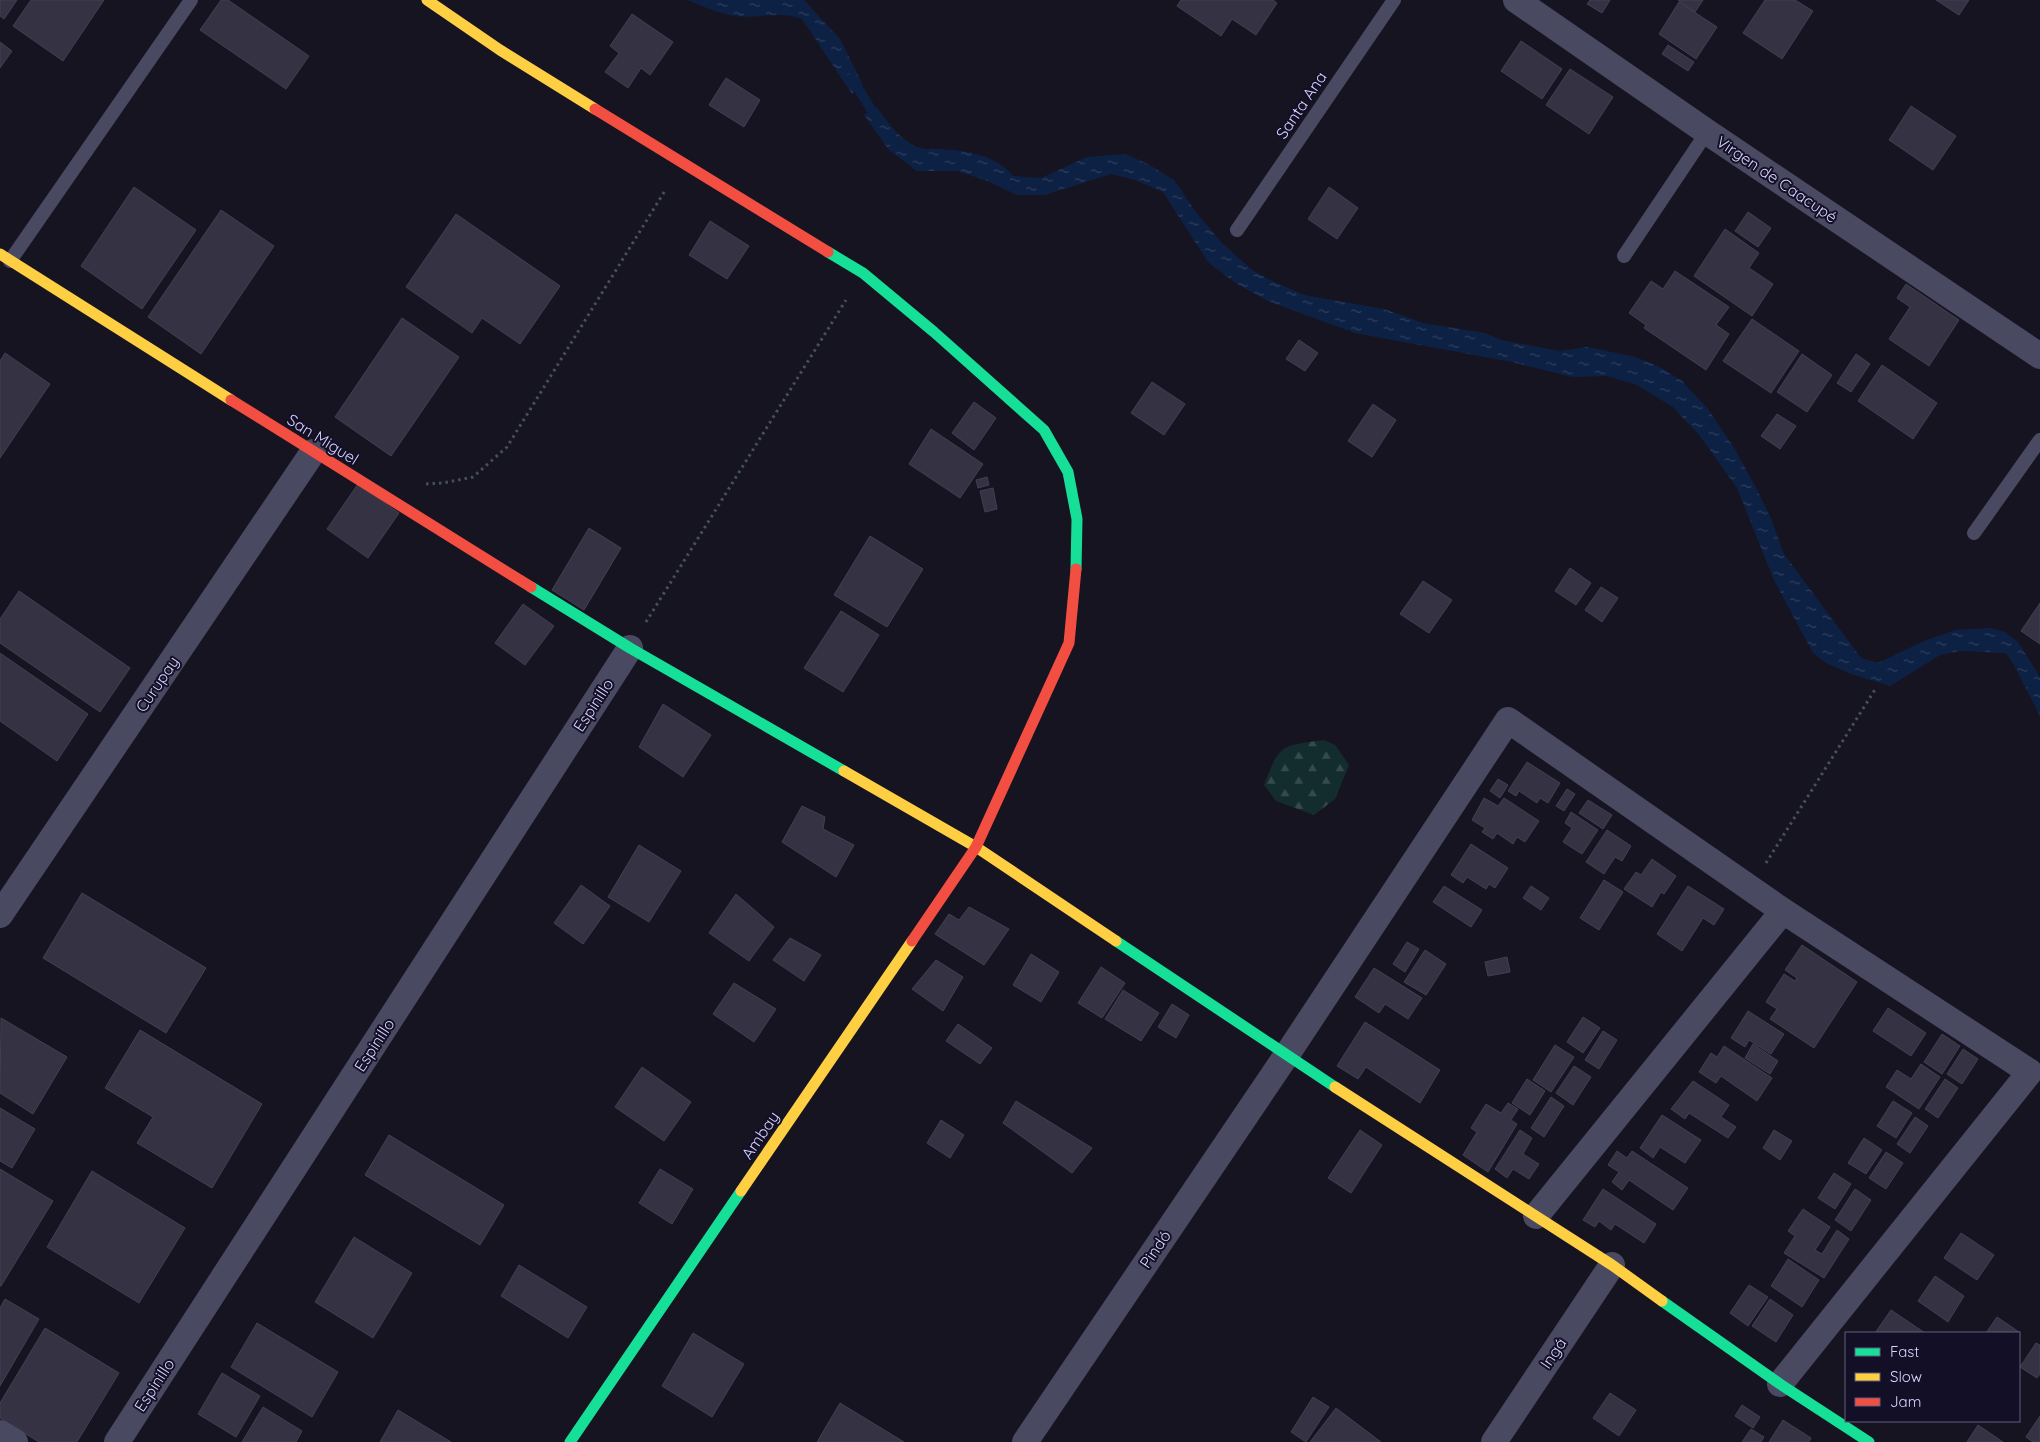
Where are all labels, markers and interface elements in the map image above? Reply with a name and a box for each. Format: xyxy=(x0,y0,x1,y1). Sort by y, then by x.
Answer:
street label: Santa Ana xyxy=(1271,68,1331,142)
street label: Virgen de Caacupé xyxy=(1713,131,1841,227)
street label: San Miguel xyxy=(284,409,362,469)
street label: Curupay xyxy=(131,652,183,716)
street label: Espinillo xyxy=(568,675,618,735)
street label: Espinillo xyxy=(349,1015,399,1075)
street label: Ambay xyxy=(737,1107,783,1163)
street label: Pindó xyxy=(1135,1226,1175,1272)
legend xyxy=(1845,1332,2020,1422)
street label: Ingá xyxy=(1536,1334,1570,1372)
text: Fast xyxy=(1890,1342,1919,1361)
street label: Espinillo xyxy=(129,1355,179,1415)
text: Slow xyxy=(1890,1367,1922,1386)
text: Jam xyxy=(1890,1392,1921,1411)

